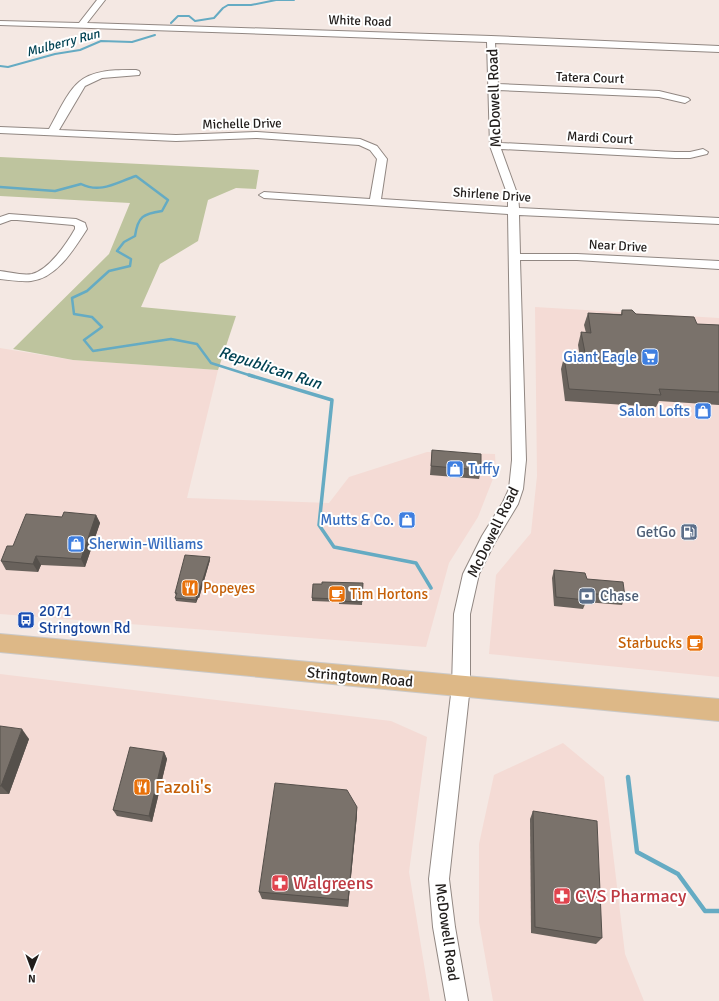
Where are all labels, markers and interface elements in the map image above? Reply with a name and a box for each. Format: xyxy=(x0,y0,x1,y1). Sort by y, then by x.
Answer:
street label: White Road xyxy=(328,12,392,30)
water label: Mulberry Run xyxy=(25,25,102,60)
street label: McDowell Road xyxy=(483,48,505,148)
street label: Tatera Court xyxy=(556,69,625,87)
street label: Michelle Drive xyxy=(202,115,282,133)
street label: Mardi Court xyxy=(567,128,634,148)
street label: Shirlene Drive xyxy=(452,184,532,206)
street label: Near Drive xyxy=(588,236,648,256)
water label: Republican Run xyxy=(216,342,325,394)
supermarket icon: Giant Eagle xyxy=(640,347,660,367)
place label: Giant Eagle xyxy=(563,348,637,366)
shop icon: Salon Lofts xyxy=(693,401,713,421)
place label: Salon Lofts xyxy=(619,402,690,420)
shop icon: Tuffy xyxy=(445,459,465,479)
place label: Tuffy xyxy=(468,460,499,478)
street label: McDowell Road xyxy=(463,484,523,580)
shop icon: Mutts & Co. xyxy=(397,510,417,530)
place label: Mutts & Co. xyxy=(320,511,394,529)
fuel station icon: GetGo xyxy=(679,522,699,542)
place label: GetGo xyxy=(636,523,676,541)
shop icon: Sherwin-Williams xyxy=(66,534,86,554)
place label: Sherwin-Williams xyxy=(89,535,203,553)
restaurant icon: Popeyes xyxy=(180,578,200,598)
place label: Popeyes xyxy=(203,579,256,597)
cafe icon: Tim Hortons xyxy=(327,584,347,604)
place label: Tim Hortons xyxy=(350,585,429,603)
bank icon: Chase xyxy=(577,586,597,606)
place label: Chase xyxy=(600,587,639,605)
place label: 2071 Stringtown Rd xyxy=(39,602,130,637)
bus stop icon: 2071 Stringtown Rd xyxy=(16,610,36,630)
cafe icon: Starbucks xyxy=(685,633,705,653)
place label: Starbucks xyxy=(618,634,682,652)
street label: Stringtown Road xyxy=(306,663,414,691)
place label: Fazoli's xyxy=(155,776,212,798)
restaurant icon: Fazoli's xyxy=(132,777,152,797)
place label: Walgreens xyxy=(293,872,374,894)
pharmacy icon: Walgreens xyxy=(270,873,290,893)
street label: McDowell Road xyxy=(431,882,463,982)
place label: CVS Pharmacy xyxy=(575,885,687,907)
pharmacy icon: CVS Pharmacy xyxy=(552,886,572,906)
north arrow xyxy=(12,949,52,989)
text: N xyxy=(28,972,36,985)

